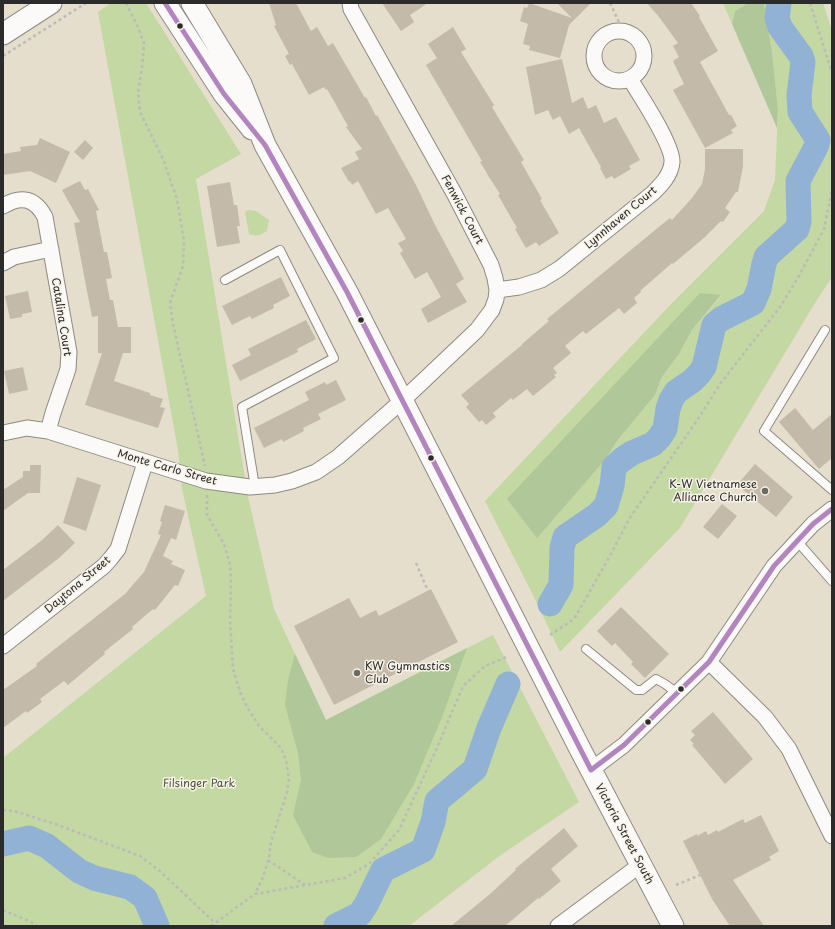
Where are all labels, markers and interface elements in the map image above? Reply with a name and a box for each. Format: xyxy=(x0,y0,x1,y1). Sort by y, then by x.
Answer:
unlabelled marker xyxy=(175,21,185,31)
street label: Fenwick Court xyxy=(438,173,486,247)
street label: Lynnhaven Court xyxy=(582,184,660,252)
street label: Catalina Court xyxy=(48,277,74,357)
unlabelled marker xyxy=(356,315,366,325)
street label: Monte Carlo Street xyxy=(116,448,218,488)
unlabelled marker xyxy=(426,453,436,463)
place label: K-W Vietnamese Alliance Church xyxy=(669,478,757,504)
marker: K-W Vietnamese Alliance Church xyxy=(760,486,770,496)
street label: Daytona Street xyxy=(42,554,114,616)
place label: KW Gymnastics Club xyxy=(365,660,450,686)
marker: KW Gymnastics Club xyxy=(352,668,362,678)
unlabelled marker xyxy=(676,684,686,694)
unlabelled marker xyxy=(643,717,653,727)
park label: Filsinger Park xyxy=(163,777,235,791)
street label: Victoria Street South xyxy=(592,781,656,887)

